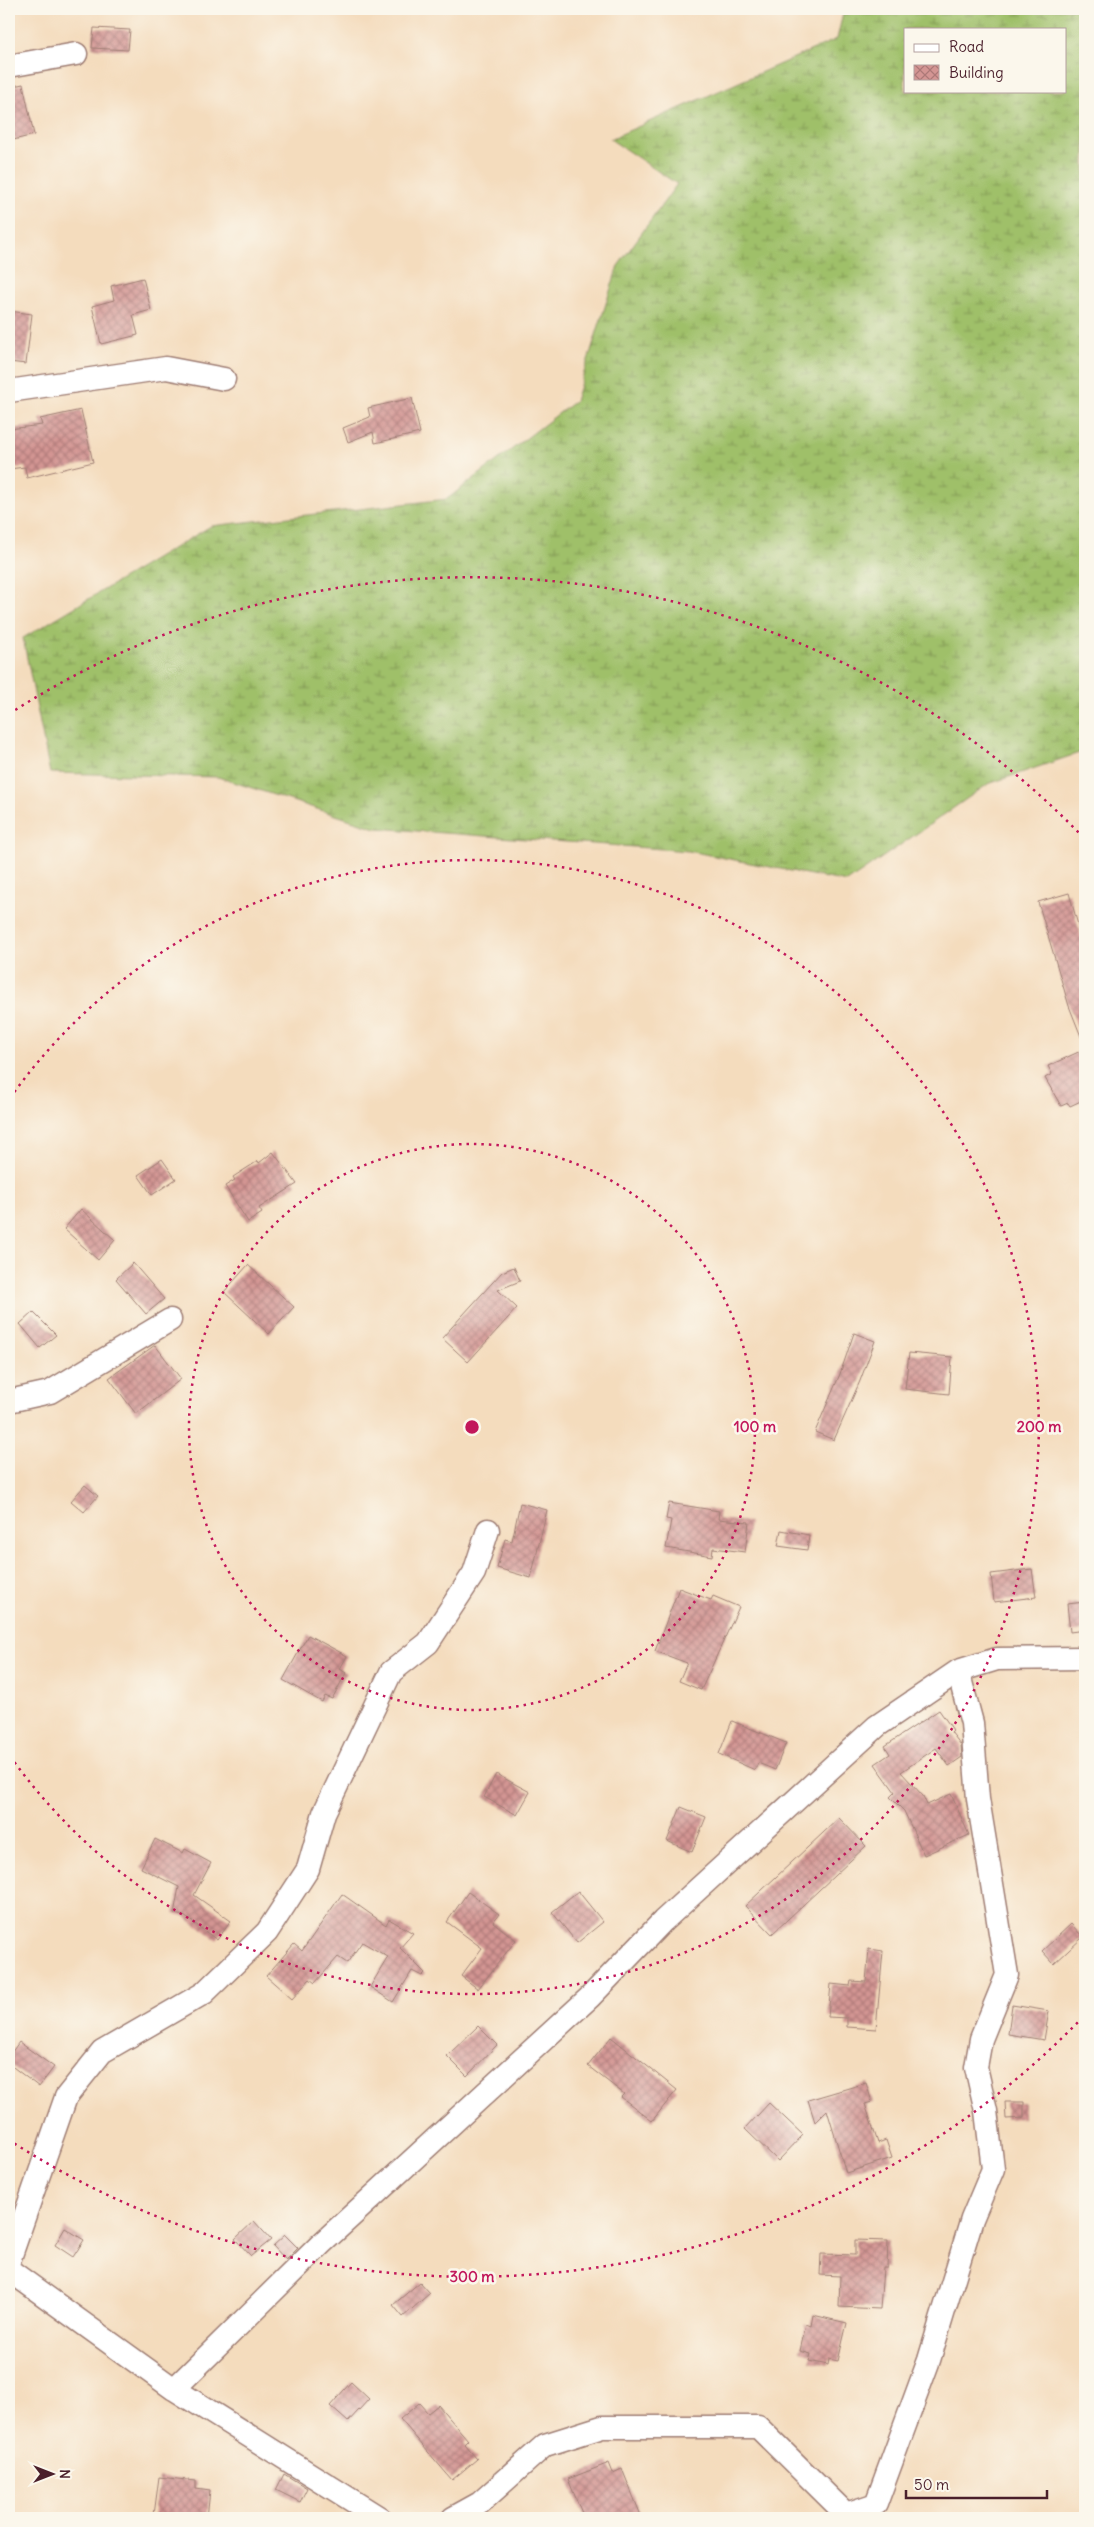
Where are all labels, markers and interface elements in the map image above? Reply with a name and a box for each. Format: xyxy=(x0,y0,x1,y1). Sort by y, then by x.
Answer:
legend xyxy=(904,28,1066,92)
text: Road xyxy=(949,37,984,56)
text: Building xyxy=(949,63,1004,82)
text: 100 m xyxy=(734,1417,776,1436)
text: 200 m xyxy=(1017,1417,1061,1436)
centre of rings xyxy=(463,1418,481,1436)
text: 300 m xyxy=(450,2267,495,2286)
north arrow xyxy=(28,2450,78,2500)
scale bar xyxy=(906,2467,1048,2499)
text: N xyxy=(56,2469,74,2479)
text: 50 m xyxy=(914,2475,949,2494)

